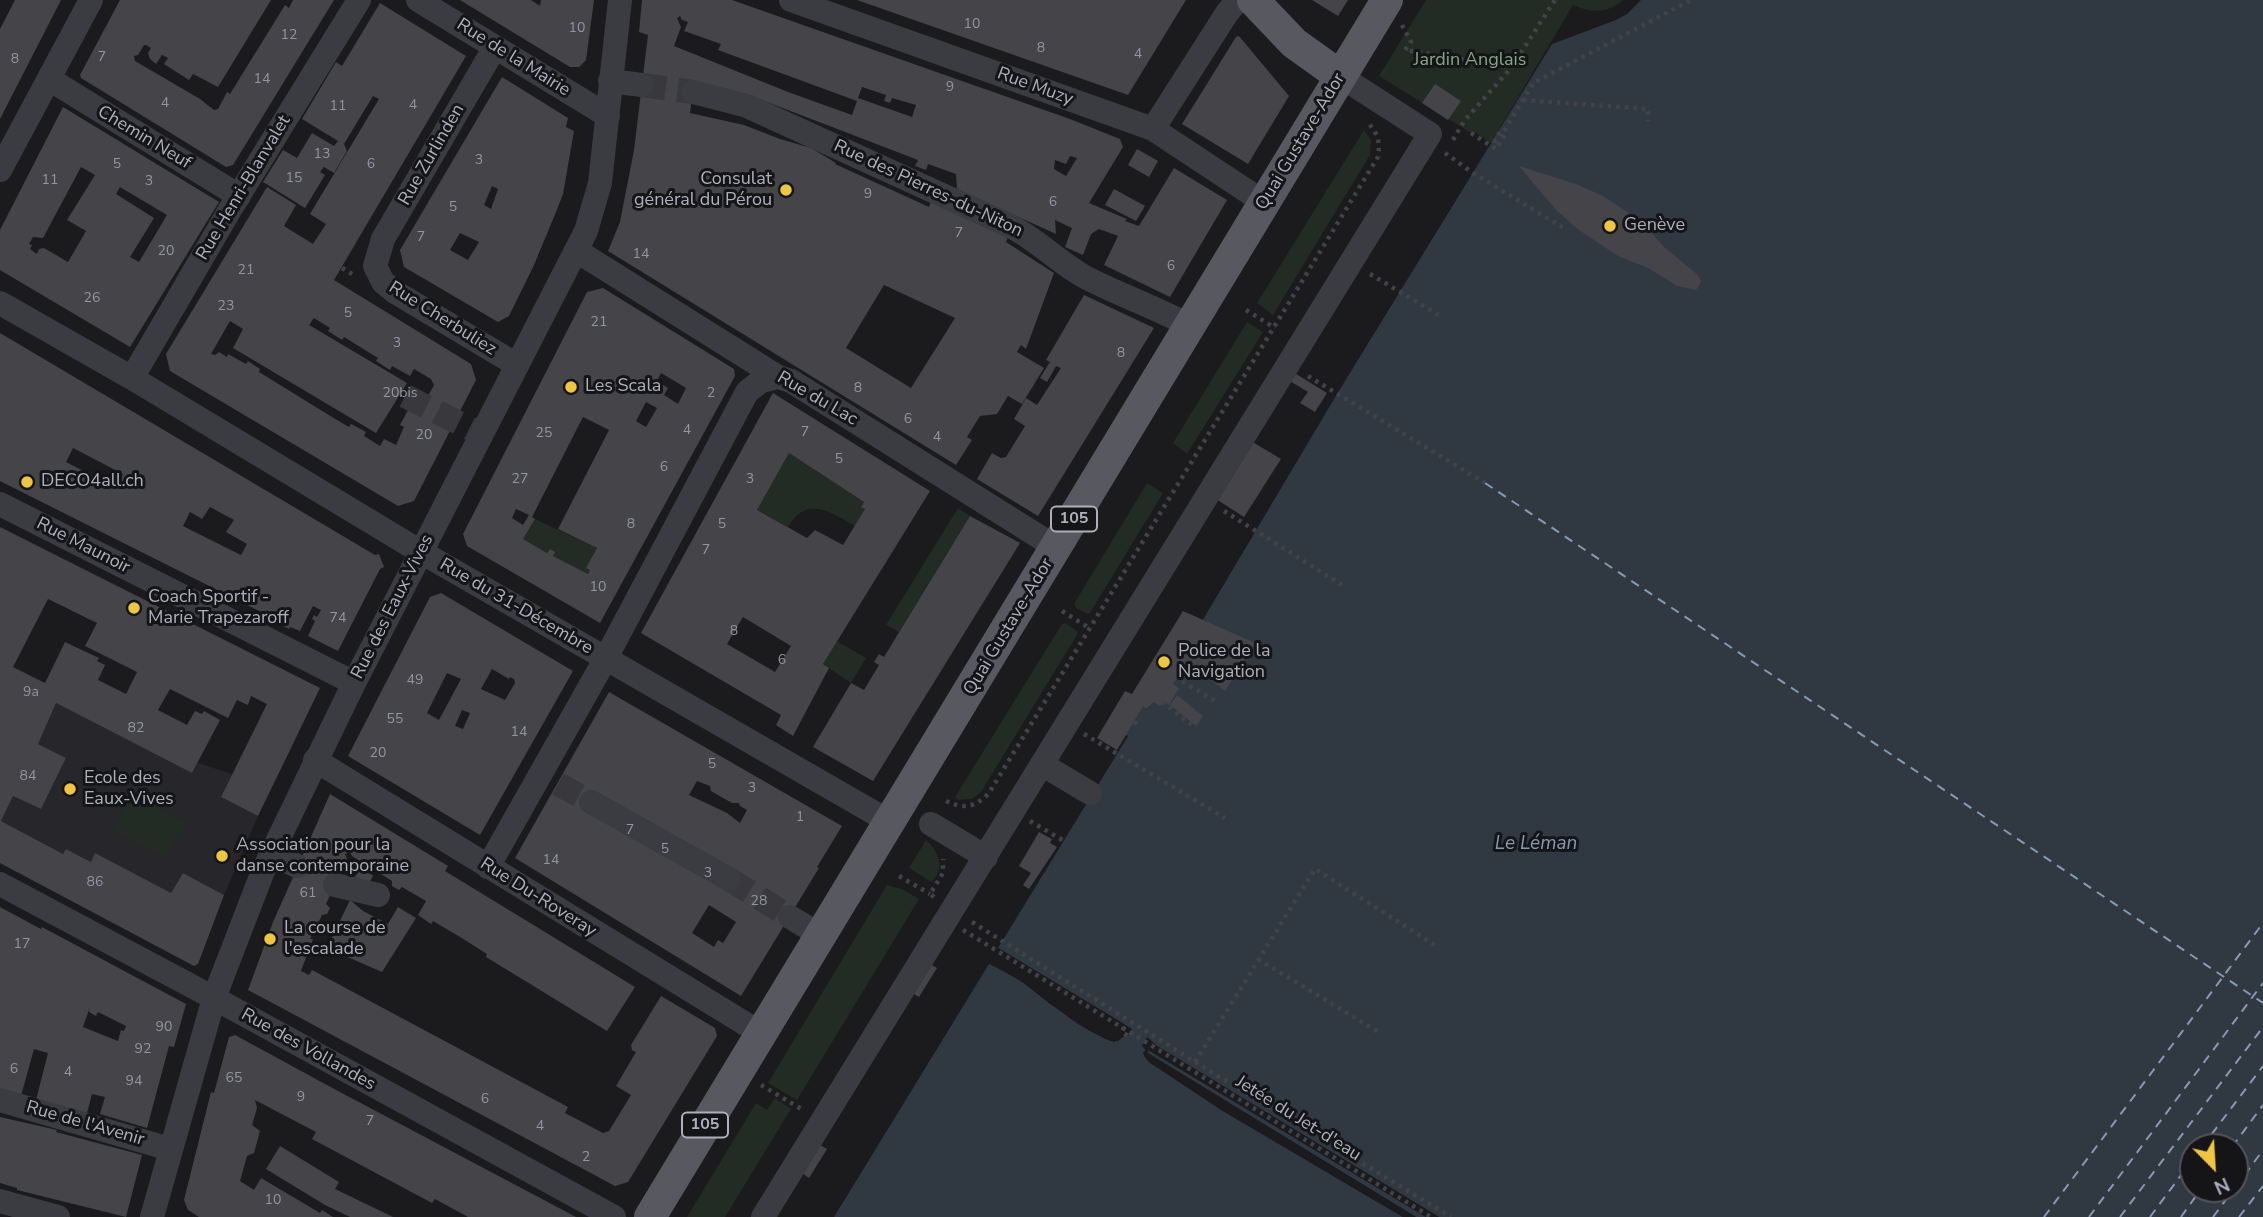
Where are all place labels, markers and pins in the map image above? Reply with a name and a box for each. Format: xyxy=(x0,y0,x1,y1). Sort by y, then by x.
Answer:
place label: Consulat général du Pérou xyxy=(634,169,772,212)
marker: Consulat général du Pérou xyxy=(778,182,794,198)
place label: Genève xyxy=(1624,215,1685,237)
marker: Genève xyxy=(1602,218,1618,234)
place label: Les Scala xyxy=(585,376,661,398)
marker: Les Scala xyxy=(563,379,579,395)
place label: DECO4all.ch xyxy=(41,471,144,493)
marker: DECO4all.ch xyxy=(19,474,35,490)
place label: Coach Sportif - Marie Trapezaroff xyxy=(148,587,289,630)
marker: Coach Sportif - Marie Trapezaroff xyxy=(126,600,142,616)
place label: Police de la Navigation xyxy=(1178,641,1270,684)
marker: Police de la Navigation xyxy=(1156,654,1172,670)
place label: Ecole des Eaux-Vives xyxy=(84,768,174,810)
marker: Ecole des Eaux-Vives xyxy=(62,781,78,797)
place label: Association pour la danse contemporaine xyxy=(236,835,409,878)
marker: Association pour la danse contemporaine xyxy=(214,848,230,864)
place label: La course de l'escalade xyxy=(284,918,385,960)
marker: La course de l'escalade xyxy=(262,931,278,947)

